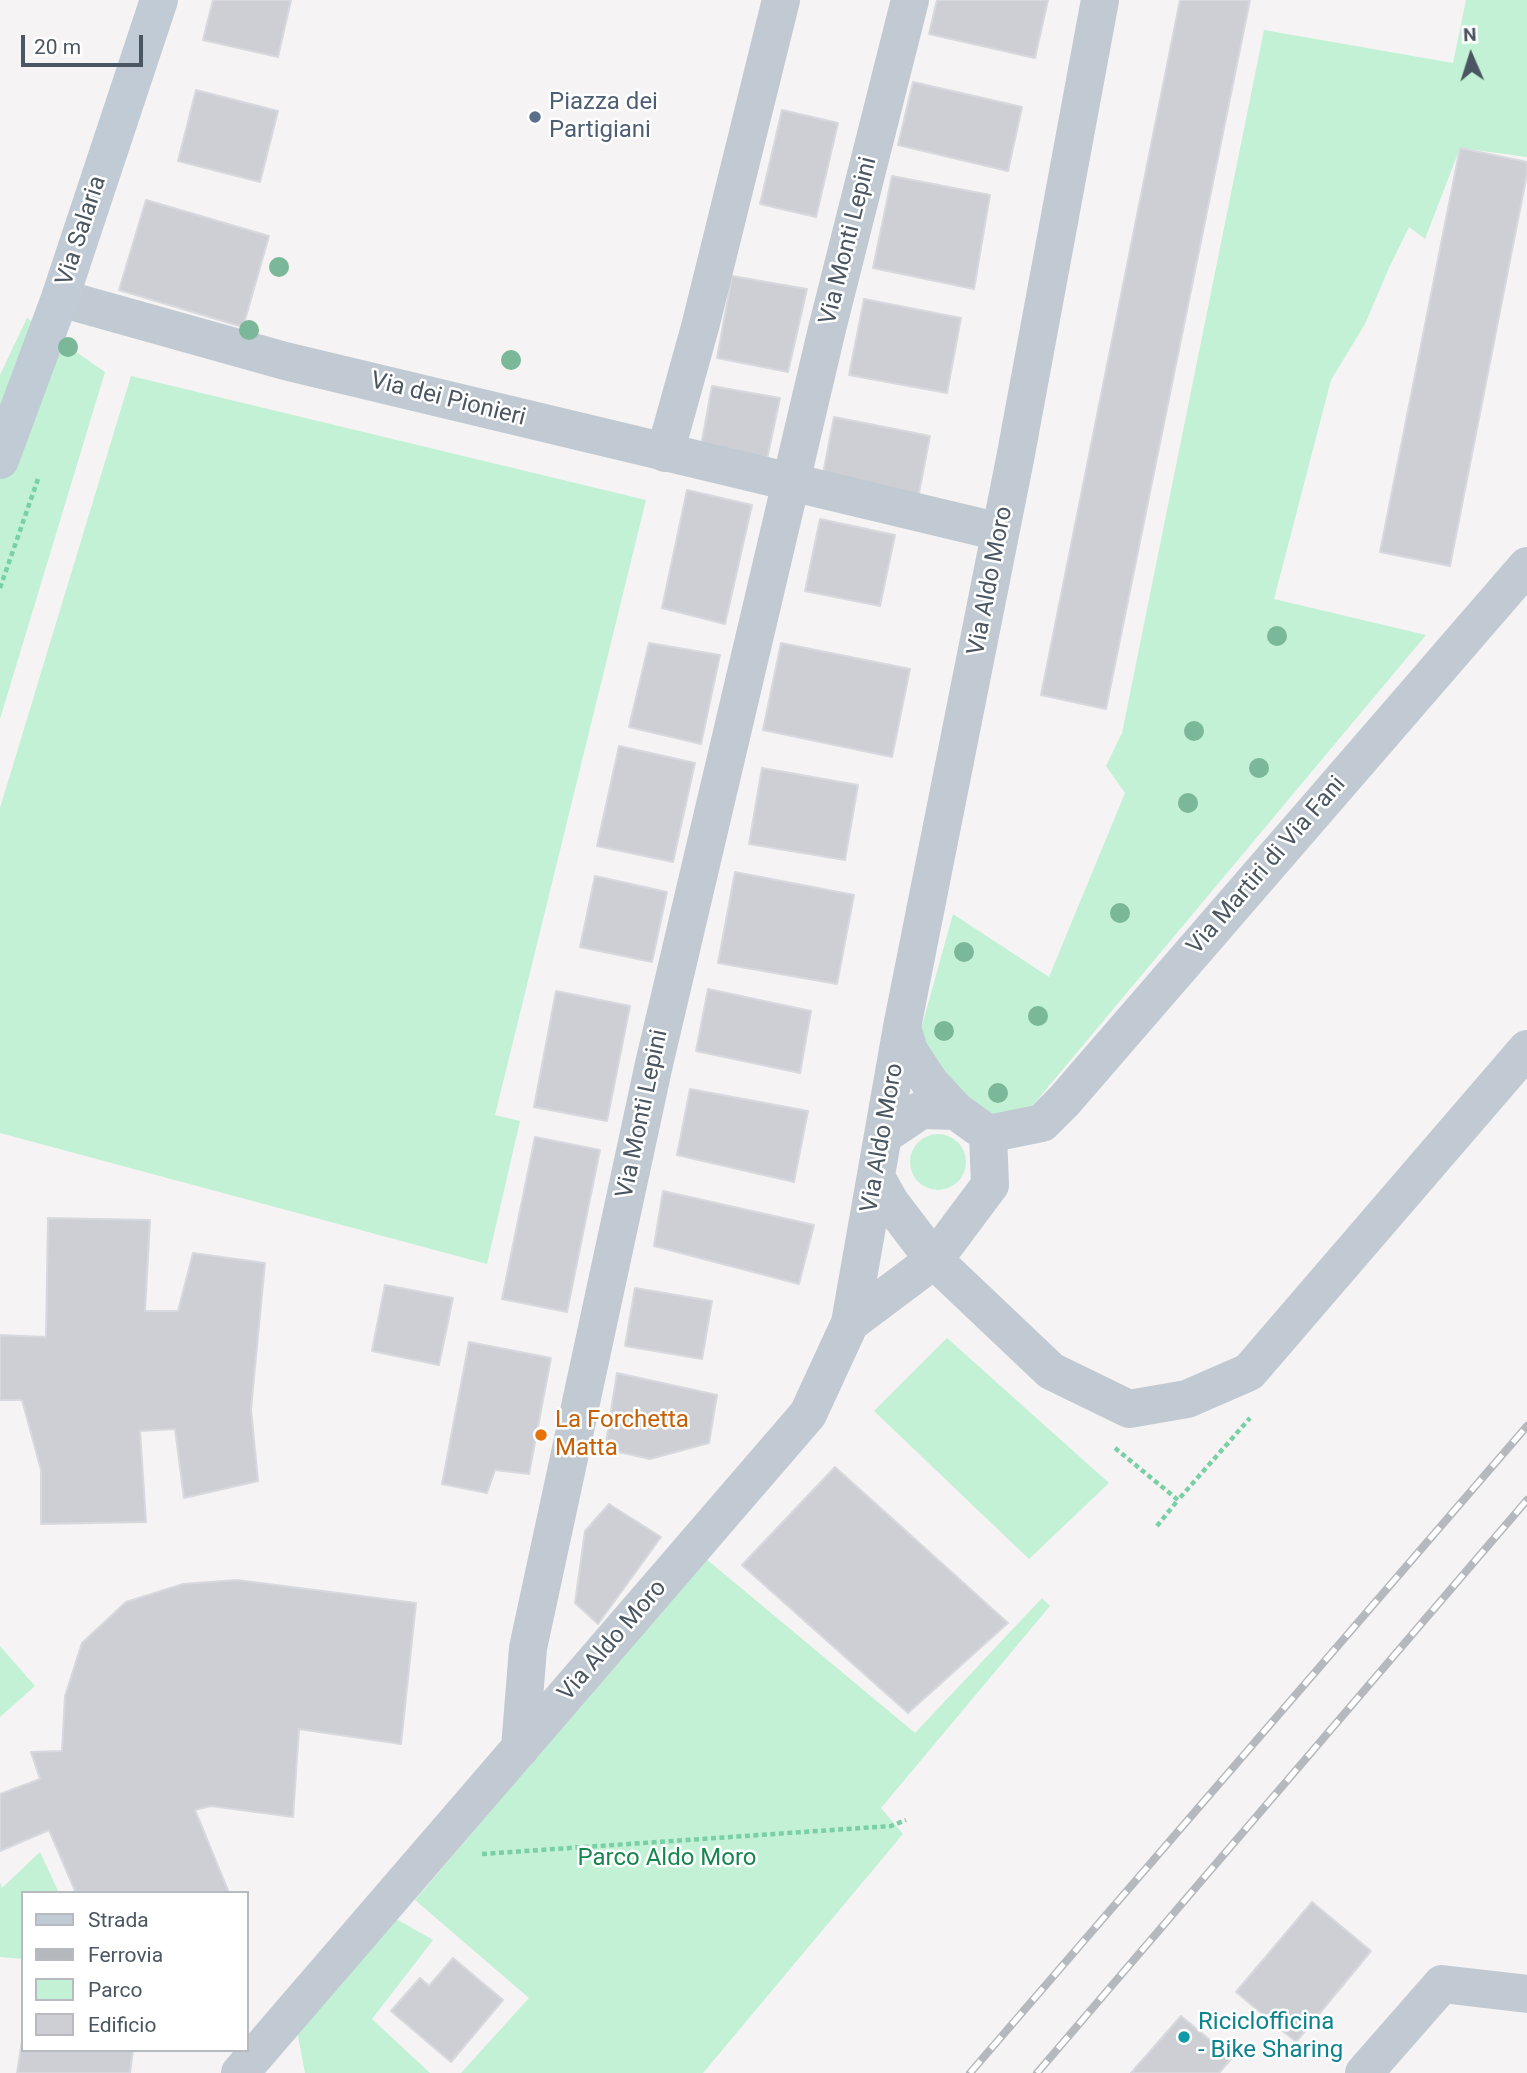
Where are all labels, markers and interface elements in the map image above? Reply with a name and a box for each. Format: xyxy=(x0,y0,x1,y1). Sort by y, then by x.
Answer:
scale bar xyxy=(24,21,147,65)
north arrow xyxy=(1436,21,1506,91)
text: N xyxy=(1463,23,1477,46)
text: 20 m xyxy=(34,35,81,59)
place label: Piazza dei Partigiani xyxy=(549,89,658,145)
marker: Piazza dei Partigiani xyxy=(527,109,543,125)
street label: Via Monti Lepini xyxy=(814,154,884,328)
street label: Via Salaria xyxy=(51,173,113,289)
street label: Via dei Pionieri xyxy=(368,367,528,433)
street label: Via Aldo Moro xyxy=(962,504,1020,658)
street label: Via Martiri di Via Fani xyxy=(1182,771,1352,961)
street label: Via Monti Lepini xyxy=(611,1027,675,1201)
street label: Via Aldo Moro xyxy=(856,1061,910,1215)
place label: La Forchetta Matta xyxy=(555,1407,689,1463)
marker: La Forchetta Matta xyxy=(533,1427,549,1443)
street label: Via Aldo Moro xyxy=(553,1575,673,1707)
park label: Parco Aldo Moro xyxy=(577,1845,757,1873)
legend xyxy=(21,1891,248,2052)
text: Strada xyxy=(88,1908,149,1932)
text: Ferrovia xyxy=(88,1943,163,1967)
text: Parco xyxy=(88,1978,142,2002)
place label: Riciclofficina - Bike Sharing xyxy=(1198,2009,1343,2065)
text: Edificio xyxy=(88,2013,156,2037)
marker: Riciclofficina - Bike Sharing xyxy=(1176,2029,1192,2045)

